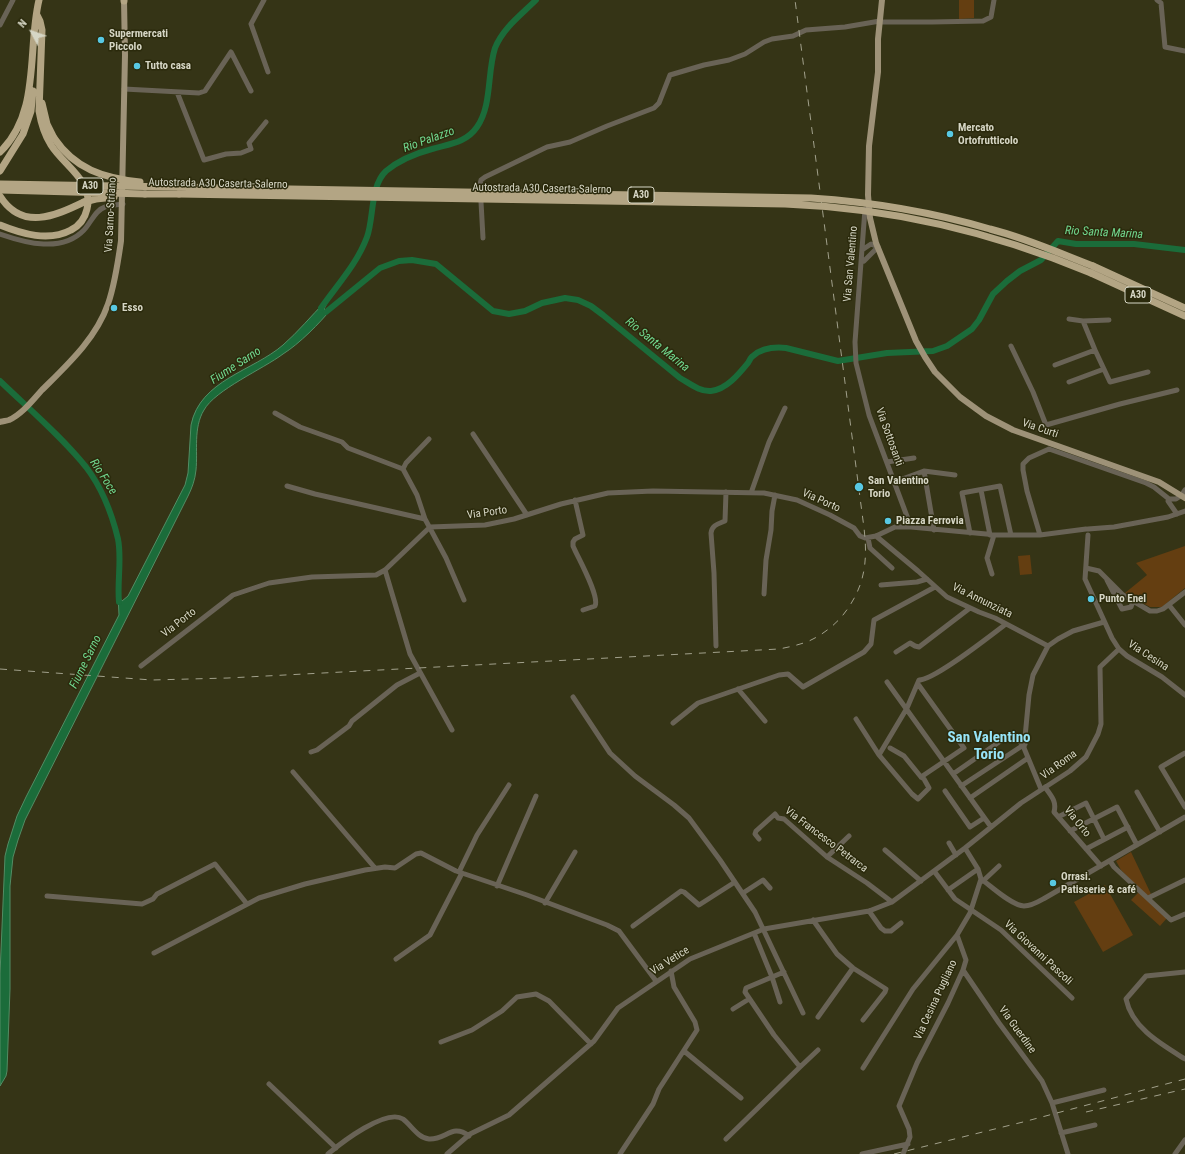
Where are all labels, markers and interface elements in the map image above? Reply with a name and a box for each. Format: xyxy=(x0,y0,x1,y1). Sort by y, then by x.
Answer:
north arrow xyxy=(12,12,52,52)
text: N xyxy=(15,17,30,31)
place label: Supermercati Piccolo xyxy=(109,27,168,53)
marker: Supermercati Piccolo xyxy=(96,35,106,45)
place label: Tutto casa xyxy=(145,59,191,73)
marker: Tutto casa xyxy=(132,61,142,71)
place label: Mercato Ortofrutticolo xyxy=(958,121,1018,147)
water label: Rio Palazzo xyxy=(401,124,457,156)
marker: Mercato Ortofrutticolo xyxy=(945,129,955,139)
street label: Autostrada A30 Caserta-Salerno xyxy=(148,176,288,192)
street label: Via Sarno-Striano xyxy=(102,177,120,253)
road number: A30 xyxy=(77,178,103,194)
street label: Autostrada A30 Caserta-Salerno xyxy=(472,181,612,197)
road number: A30 xyxy=(628,187,654,203)
water label: Rio Santa Marina xyxy=(1065,224,1143,242)
street label: Via San Valentino xyxy=(841,226,861,302)
road number: A30 xyxy=(1125,287,1151,303)
place label: Esso xyxy=(122,301,143,315)
marker: Esso xyxy=(109,303,119,313)
water label: Rio Santa Marina xyxy=(622,315,692,375)
water label: Fiume Sarno xyxy=(208,344,264,388)
street label: Via Sottosanti xyxy=(872,406,906,468)
street label: Via Curti xyxy=(1020,417,1060,441)
water label: Rio Foce xyxy=(86,456,120,498)
place label: San Valentino Torio xyxy=(868,474,929,500)
marker: San Valentino Torio xyxy=(853,481,865,493)
street label: Via Porto xyxy=(800,487,842,515)
street label: Via Porto xyxy=(466,504,508,522)
place label: Piazza Ferrovia xyxy=(896,514,964,528)
marker: Piazza Ferrovia xyxy=(883,516,893,526)
street label: Via Annunziata xyxy=(950,581,1014,621)
place label: Punto Enel xyxy=(1099,592,1146,606)
marker: Punto Enel xyxy=(1086,594,1096,604)
street label: Via Porto xyxy=(159,605,199,641)
water label: Fiume Sarno xyxy=(67,633,105,691)
street label: Via Cesina xyxy=(1125,638,1171,674)
district label: San Valentino Torio xyxy=(948,729,1030,764)
street label: Via Roma xyxy=(1038,747,1080,783)
street label: Via Orto xyxy=(1061,804,1093,840)
street label: Via Francesco Petrarca xyxy=(782,805,870,875)
place label: Orrasi. Patisserie & café xyxy=(1061,870,1136,896)
marker: Orrasi. Patisserie & café xyxy=(1048,878,1058,888)
street label: Via Giovanni Pascoli xyxy=(1001,918,1075,988)
street label: Via Vetice xyxy=(648,944,692,978)
street label: Via Cesina Pugliano xyxy=(912,958,960,1042)
street label: Via Guerdine xyxy=(995,1004,1039,1056)

